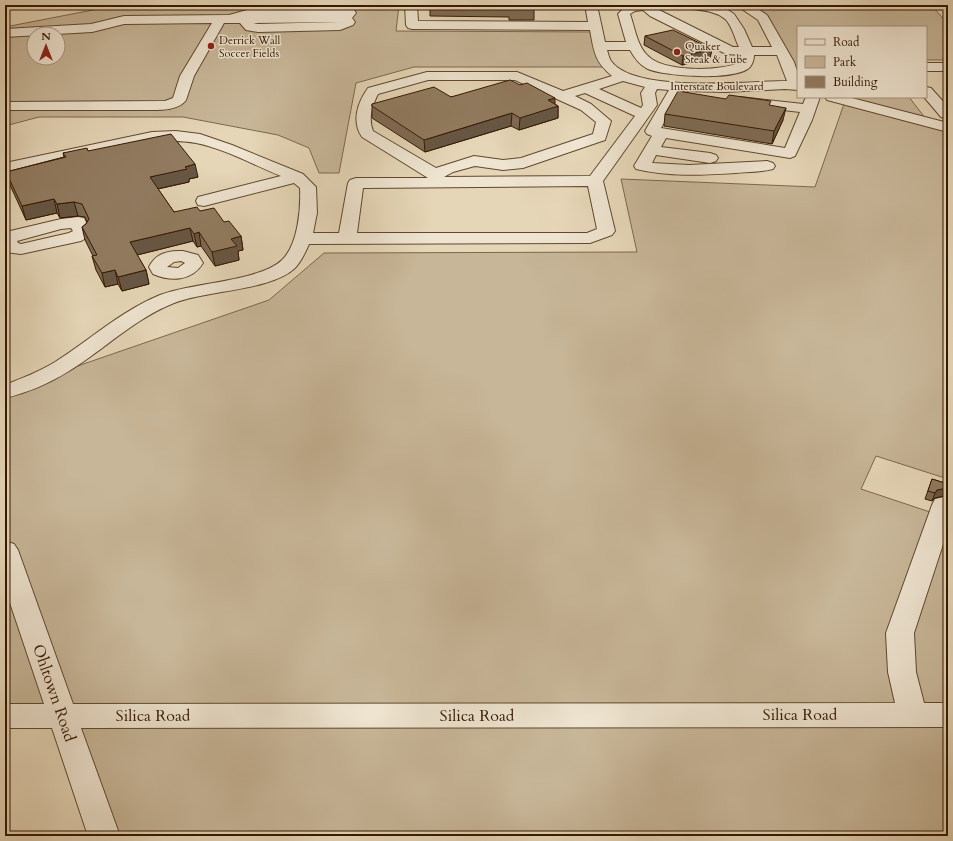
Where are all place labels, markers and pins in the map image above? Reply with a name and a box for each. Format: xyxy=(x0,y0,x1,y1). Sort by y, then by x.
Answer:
place label: Derrick Wall Soccer Fields xyxy=(219,33,281,61)
place label: Quaker Steak & Lube xyxy=(685,39,747,67)
marker: Derrick Wall Soccer Fields xyxy=(206,41,216,51)
marker: Quaker Steak & Lube xyxy=(672,47,682,57)

